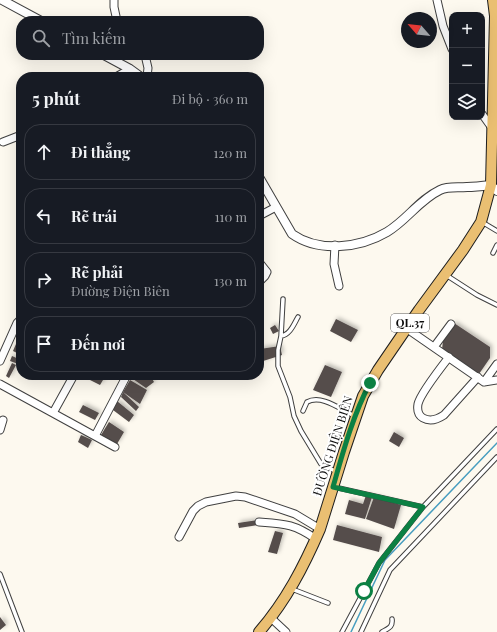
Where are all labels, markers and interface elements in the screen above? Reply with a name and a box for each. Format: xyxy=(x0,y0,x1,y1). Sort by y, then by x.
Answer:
north arrow xyxy=(401,12,437,48)
map controls xyxy=(449,12,485,120)
button: + xyxy=(449,12,485,48)
search box xyxy=(16,16,264,60)
icon: search xyxy=(30,27,52,49)
text: Tìm kiếm xyxy=(62,28,126,48)
button: − xyxy=(449,48,485,84)
button: layers xyxy=(449,84,485,120)
text: 5 phút xyxy=(32,87,80,109)
text: Đi bộ · 360 m xyxy=(172,90,248,107)
icon: ahead xyxy=(33,141,55,163)
text: Đi thẳng xyxy=(71,142,130,162)
text: 120 m xyxy=(213,144,247,161)
icon: left xyxy=(33,205,55,227)
text: Rẽ trái xyxy=(71,206,117,226)
text: 110 m xyxy=(215,208,247,225)
text: Rẽ phải xyxy=(71,262,123,282)
icon: right xyxy=(33,269,55,291)
text: 130 m xyxy=(214,272,247,289)
text: Đường Điện Biên xyxy=(71,282,170,299)
road number: QL.37 xyxy=(391,314,429,332)
icon: arrive xyxy=(33,333,55,355)
text: Đến nơi xyxy=(71,334,125,354)
route end xyxy=(361,374,379,392)
street label: ĐƯỜNG ĐIỆN BIÊN xyxy=(308,393,356,498)
route start xyxy=(355,582,373,600)

